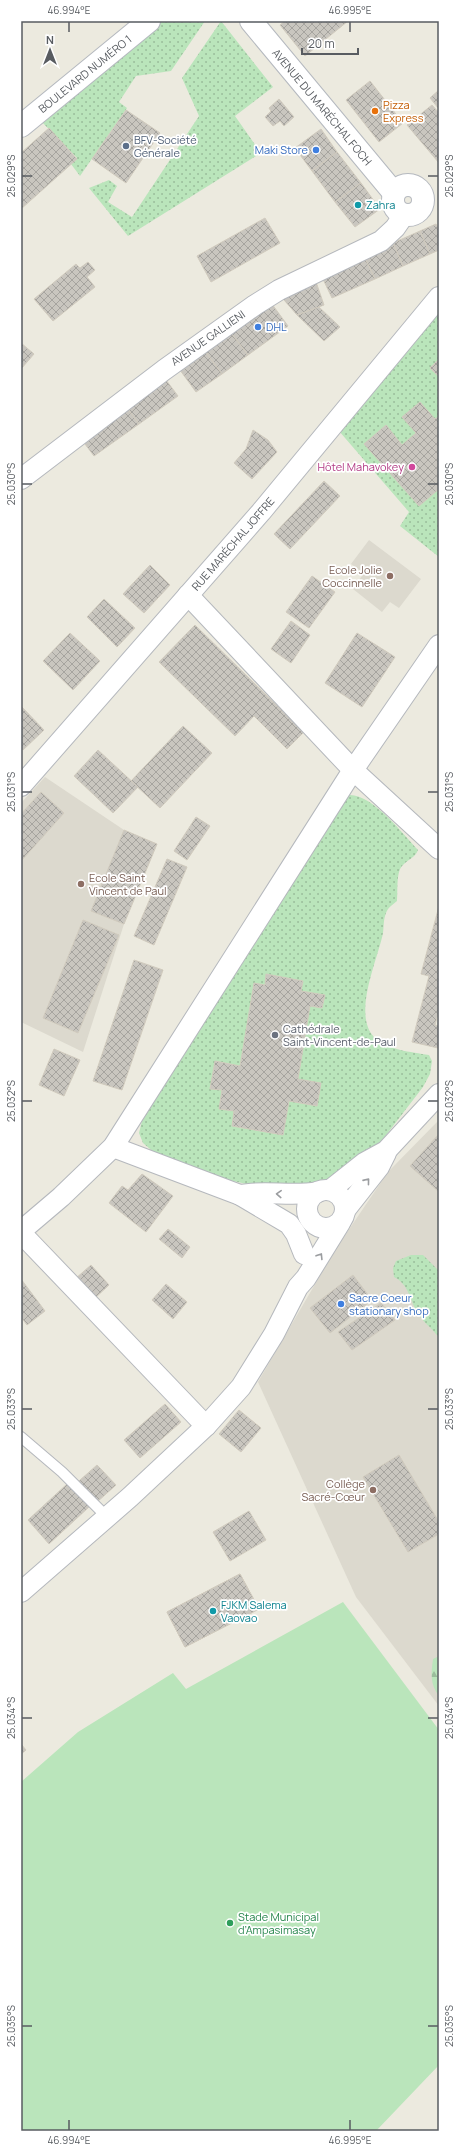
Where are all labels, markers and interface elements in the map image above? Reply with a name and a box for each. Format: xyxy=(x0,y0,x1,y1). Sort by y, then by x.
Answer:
text: 46.994°E xyxy=(47,3,91,17)
text: 46.995°E xyxy=(328,3,372,17)
north arrow xyxy=(30,30,70,70)
scale bar xyxy=(302,30,358,56)
street label: BOULEVARD NUMÉRO 1 xyxy=(36,32,134,116)
text: 20 m xyxy=(308,35,335,52)
street label: AVENUE DU MARÉCHAL FOCH xyxy=(269,45,376,168)
place label: Pizza Express xyxy=(383,97,424,125)
marker: Pizza Express xyxy=(370,106,380,116)
place label: BFV-Société Générale xyxy=(134,132,197,160)
marker: BFV-Société Générale xyxy=(121,141,131,151)
place label: Maki Store xyxy=(255,142,309,157)
marker: Maki Store xyxy=(311,145,321,155)
text: 25.029°S xyxy=(4,155,18,197)
text: 25.029°S xyxy=(442,155,456,197)
place label: Zahra xyxy=(366,197,395,212)
marker: Zahra xyxy=(353,200,363,210)
street label: AVENUE GALLIENI xyxy=(168,306,248,369)
place label: DHL xyxy=(266,319,287,334)
marker: DHL xyxy=(253,322,263,332)
place label: Hôtel Mahavokey xyxy=(317,459,404,474)
marker: Hôtel Mahavokey xyxy=(407,462,417,472)
text: 25.030°S xyxy=(4,463,18,505)
text: 25.030°S xyxy=(442,463,456,505)
street label: RUE MARÉCHAL JOFFRE xyxy=(188,494,277,594)
place label: Ecole Jolie Coccinnelle xyxy=(322,562,383,590)
marker: Ecole Jolie Coccinnelle xyxy=(385,571,395,581)
text: 25.031°S xyxy=(4,772,18,812)
text: 25.031°S xyxy=(442,772,456,812)
place label: Ecole Saint Vincent de Paul xyxy=(89,870,167,898)
marker: Ecole Saint Vincent de Paul xyxy=(76,879,86,889)
place label: Cathédrale Saint-Vincent-de-Paul xyxy=(283,1021,396,1049)
marker: Cathédrale Saint-Vincent-de-Paul xyxy=(270,1030,280,1040)
text: 25.032°S xyxy=(4,1080,18,1122)
text: 25.032°S xyxy=(442,1080,456,1122)
one-way arrow xyxy=(363,1178,370,1185)
one-way arrow xyxy=(276,1190,282,1199)
one-way arrow xyxy=(315,1253,322,1260)
place label: Sacre Coeur stationary shop xyxy=(349,1290,429,1318)
marker: Sacre Coeur stationary shop xyxy=(336,1299,346,1309)
text: 25.033°S xyxy=(4,1388,18,1430)
text: 25.033°S xyxy=(442,1388,456,1430)
place label: Collège Sacré-Cœur xyxy=(301,1476,366,1504)
marker: Collège Sacré-Cœur xyxy=(368,1485,378,1495)
place label: FJKM Salema Vaovao xyxy=(221,1597,287,1625)
marker: FJKM Salema Vaovao xyxy=(208,1606,218,1616)
text: 25.034°S xyxy=(4,1697,18,1739)
text: 25.034°S xyxy=(442,1697,456,1739)
place label: Stade Municipal d’Ampasimasay xyxy=(238,1909,319,1937)
marker: Stade Municipal d’Ampasimasay xyxy=(225,1918,235,1928)
text: 25.035°S xyxy=(4,2005,18,2047)
text: 25.035°S xyxy=(442,2005,456,2047)
text: 46.994°E xyxy=(47,2133,91,2147)
text: 46.995°E xyxy=(328,2133,372,2147)

